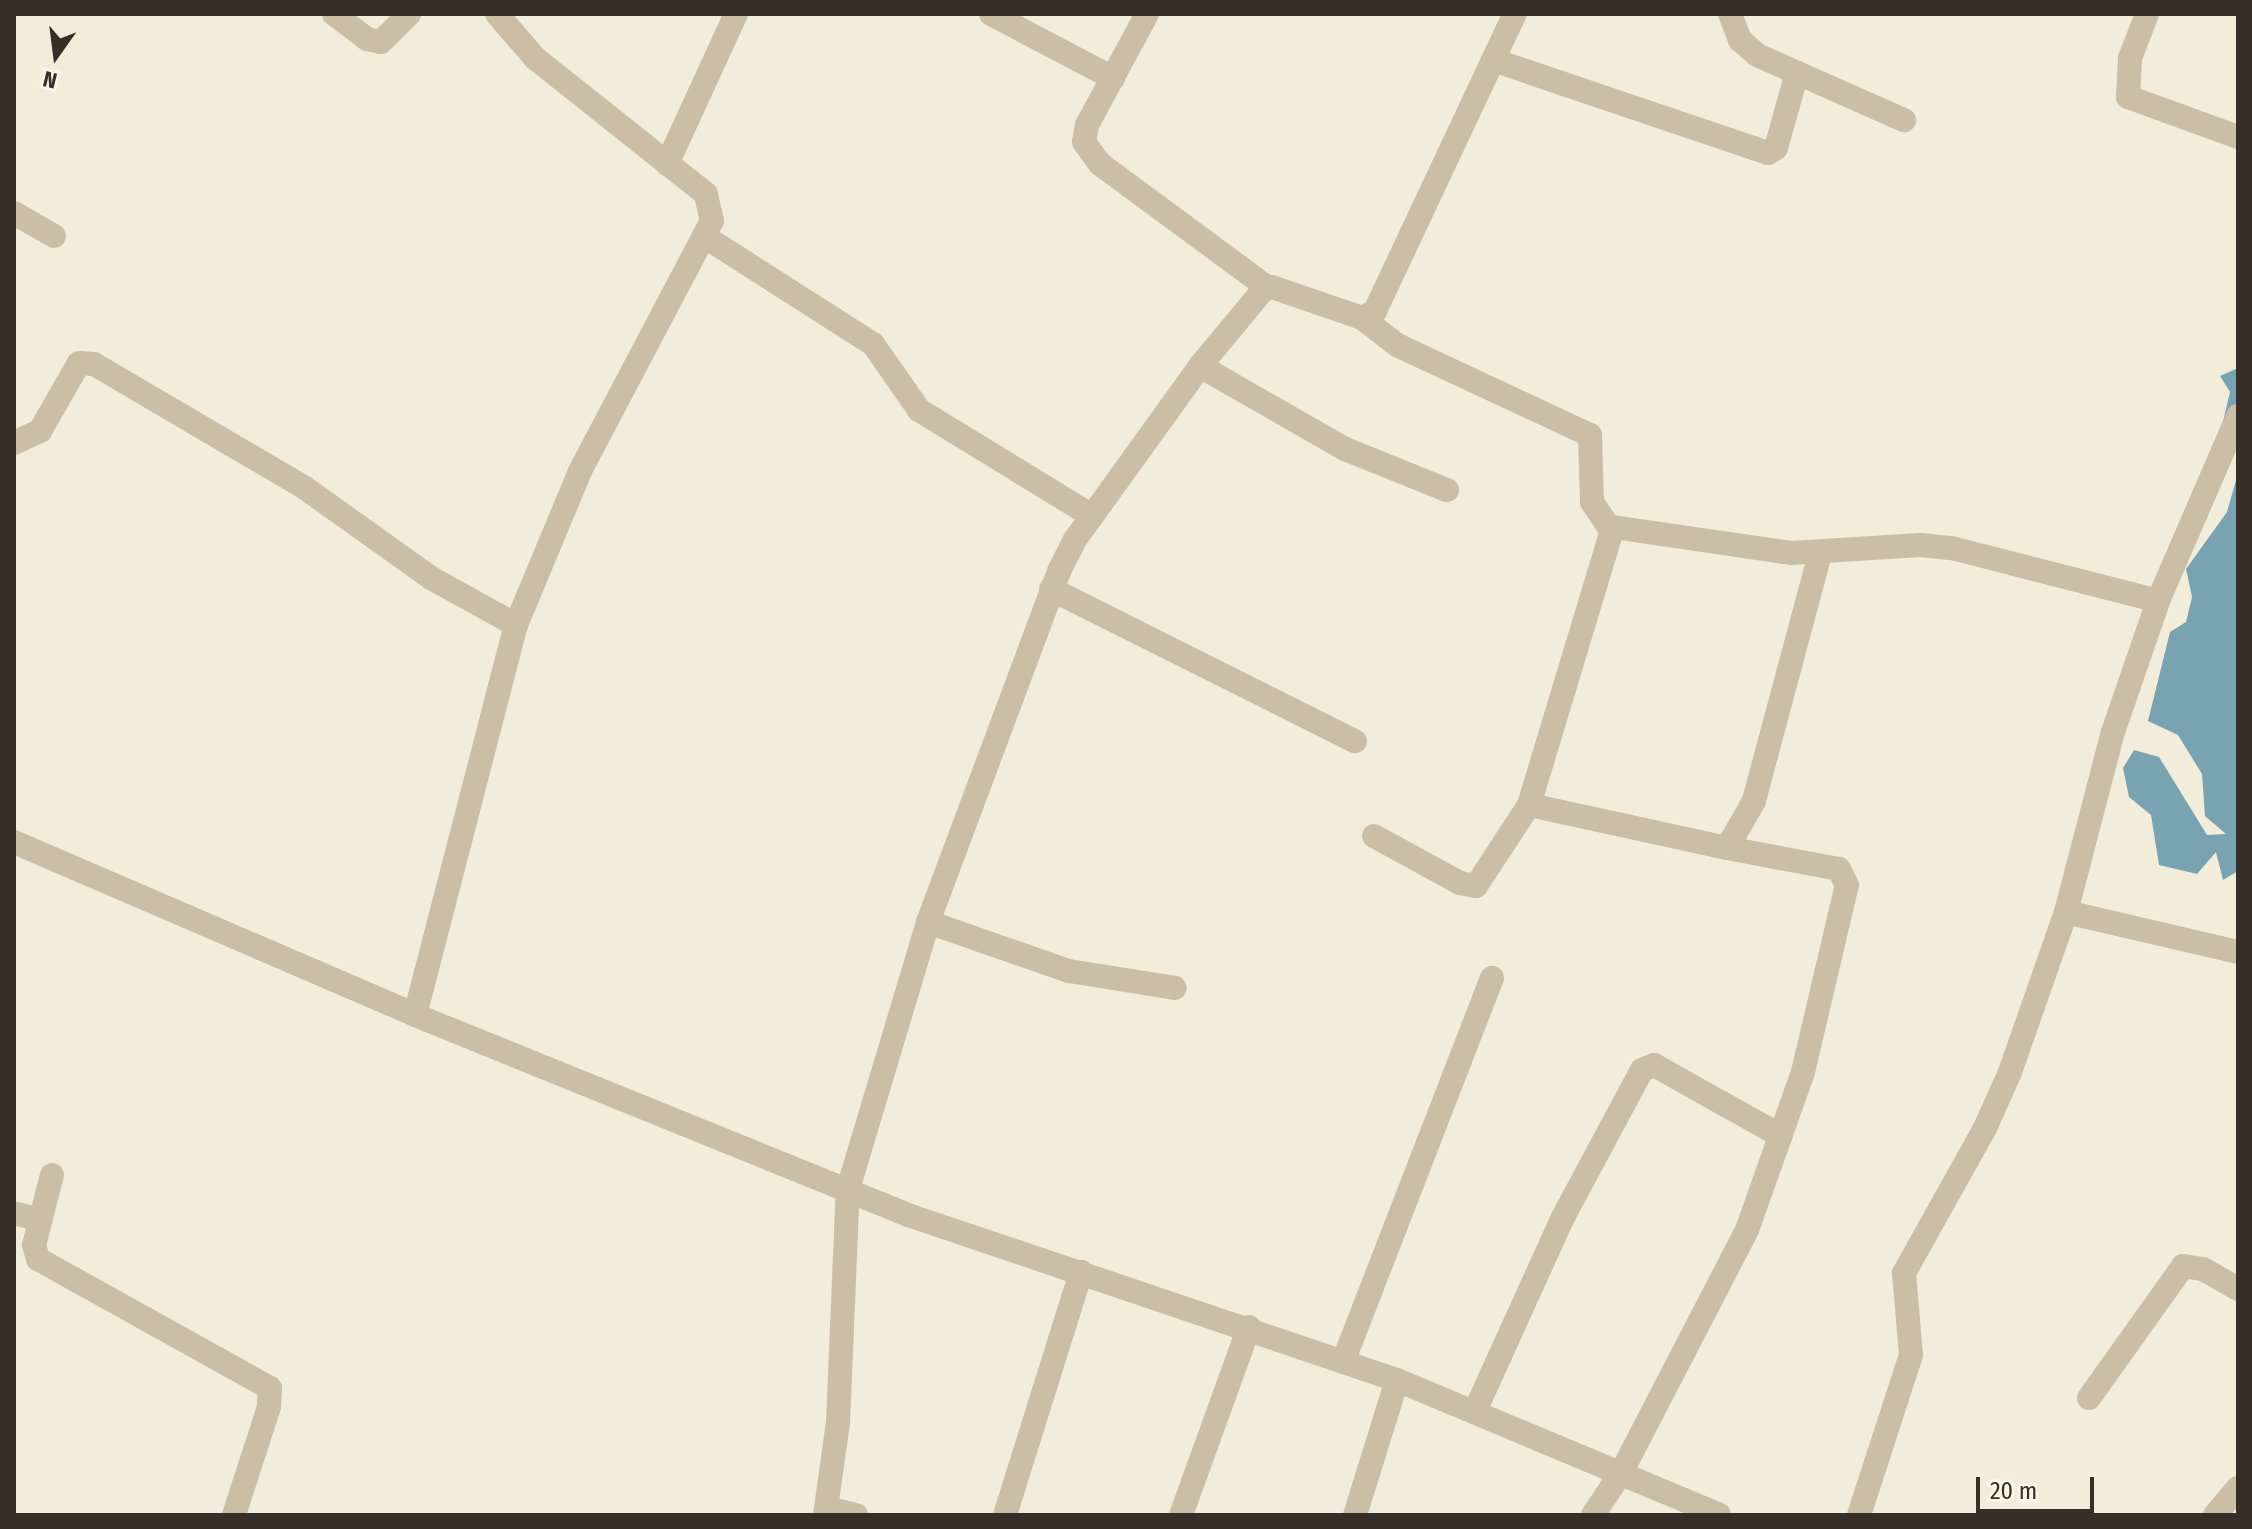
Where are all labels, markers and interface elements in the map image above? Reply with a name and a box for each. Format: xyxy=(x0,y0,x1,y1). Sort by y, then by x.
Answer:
north arrow xyxy=(16,16,96,96)
text: N xyxy=(40,65,60,94)
scale bar xyxy=(1980,1461,2098,1511)
text: 20 m xyxy=(1990,1477,2037,1505)

